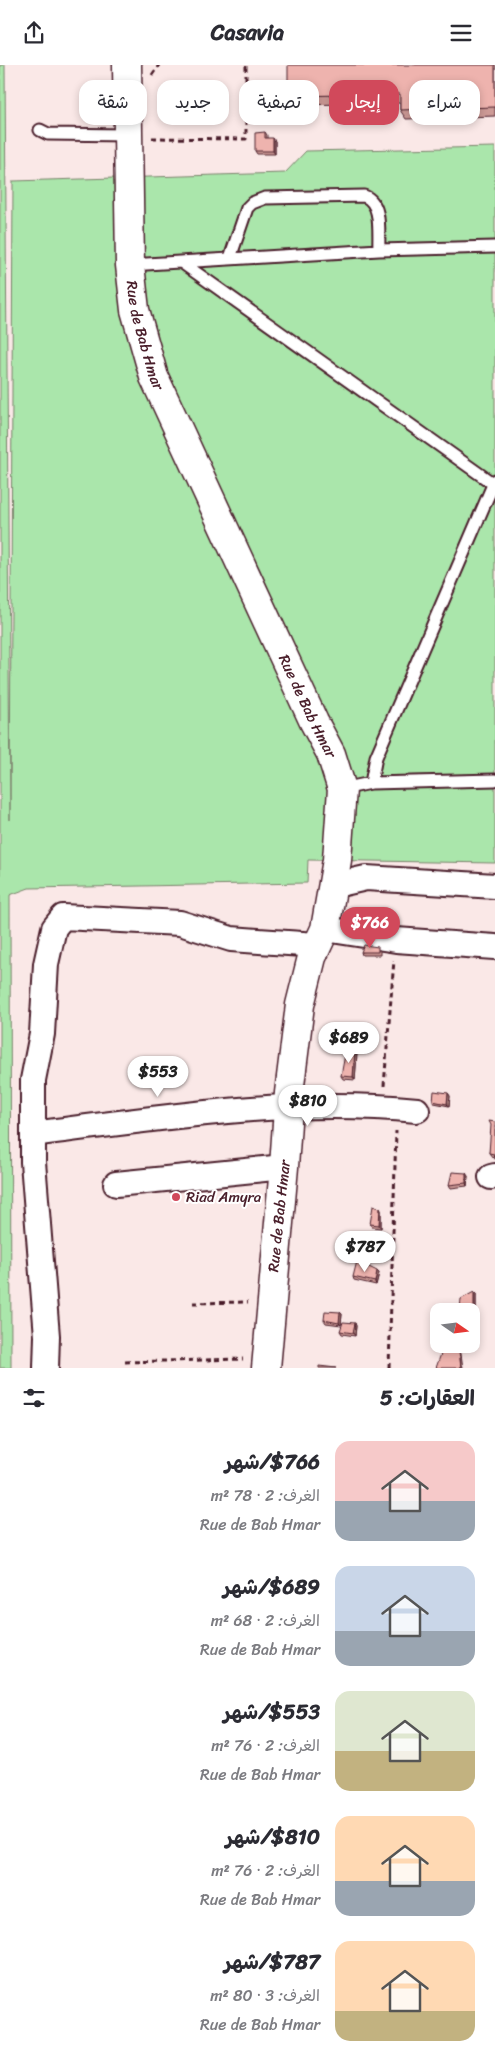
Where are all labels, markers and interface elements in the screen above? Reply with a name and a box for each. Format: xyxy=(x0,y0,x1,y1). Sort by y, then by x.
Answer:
text: Casavia xyxy=(211,13,284,52)
icon: share xyxy=(20,19,48,47)
icon: menu xyxy=(447,19,475,47)
chip: شقة xyxy=(79,80,147,125)
chip: جديد xyxy=(157,80,229,125)
chip: تصفية xyxy=(239,80,319,125)
chip: إيجار xyxy=(329,80,399,125)
chip: شراء xyxy=(409,80,480,125)
street label: Rue de Bab Hmar xyxy=(119,279,172,395)
street label: Rue de Bab Hmar xyxy=(271,650,344,763)
pin: $766 xyxy=(340,907,400,949)
text: $766 xyxy=(351,908,389,937)
pin: $689 xyxy=(319,1021,379,1064)
text: $689 xyxy=(329,1023,369,1052)
pin: $553 xyxy=(128,1055,188,1098)
text: $553 xyxy=(138,1057,178,1086)
pin: $810 xyxy=(278,1085,338,1127)
text: $810 xyxy=(289,1086,327,1115)
street label: Rue de Bab Hmar xyxy=(260,1158,298,1273)
place label: Riad Amyra xyxy=(186,1184,262,1210)
marker: Riad Amyra xyxy=(170,1191,182,1203)
pin: $787 xyxy=(335,1231,395,1273)
text: $787 xyxy=(346,1232,384,1261)
north arrow xyxy=(430,1303,480,1353)
map controls xyxy=(430,1303,480,1353)
text: العقارات: 5 xyxy=(380,1379,475,1417)
icon: filters xyxy=(20,1384,48,1412)
text: $766/شهر xyxy=(225,1443,320,1481)
icon: home xyxy=(375,1461,435,1521)
text: الغرف: 2 · 78 m² xyxy=(211,1481,320,1510)
text: Rue de Bab Hmar xyxy=(200,1510,320,1539)
text: $689/شهر xyxy=(223,1568,320,1606)
icon: home xyxy=(375,1586,435,1646)
text: الغرف: 2 · 68 m² xyxy=(211,1606,320,1635)
text: Rue de Bab Hmar xyxy=(200,1635,320,1664)
text: $553/شهر xyxy=(223,1693,320,1731)
icon: home xyxy=(375,1711,435,1771)
text: الغرف: 2 · 76 m² xyxy=(211,1731,320,1760)
text: Rue de Bab Hmar xyxy=(200,1760,320,1789)
text: $810/شهر xyxy=(226,1818,320,1856)
icon: home xyxy=(375,1836,435,1896)
text: الغرف: 2 · 76 m² xyxy=(211,1856,320,1885)
text: Rue de Bab Hmar xyxy=(200,1885,320,1914)
text: $787/شهر xyxy=(224,1943,320,1981)
icon: home xyxy=(375,1961,435,2021)
text: الغرف: 3 · 80 m² xyxy=(210,1981,320,2010)
text: Rue de Bab Hmar xyxy=(200,2010,320,2039)

